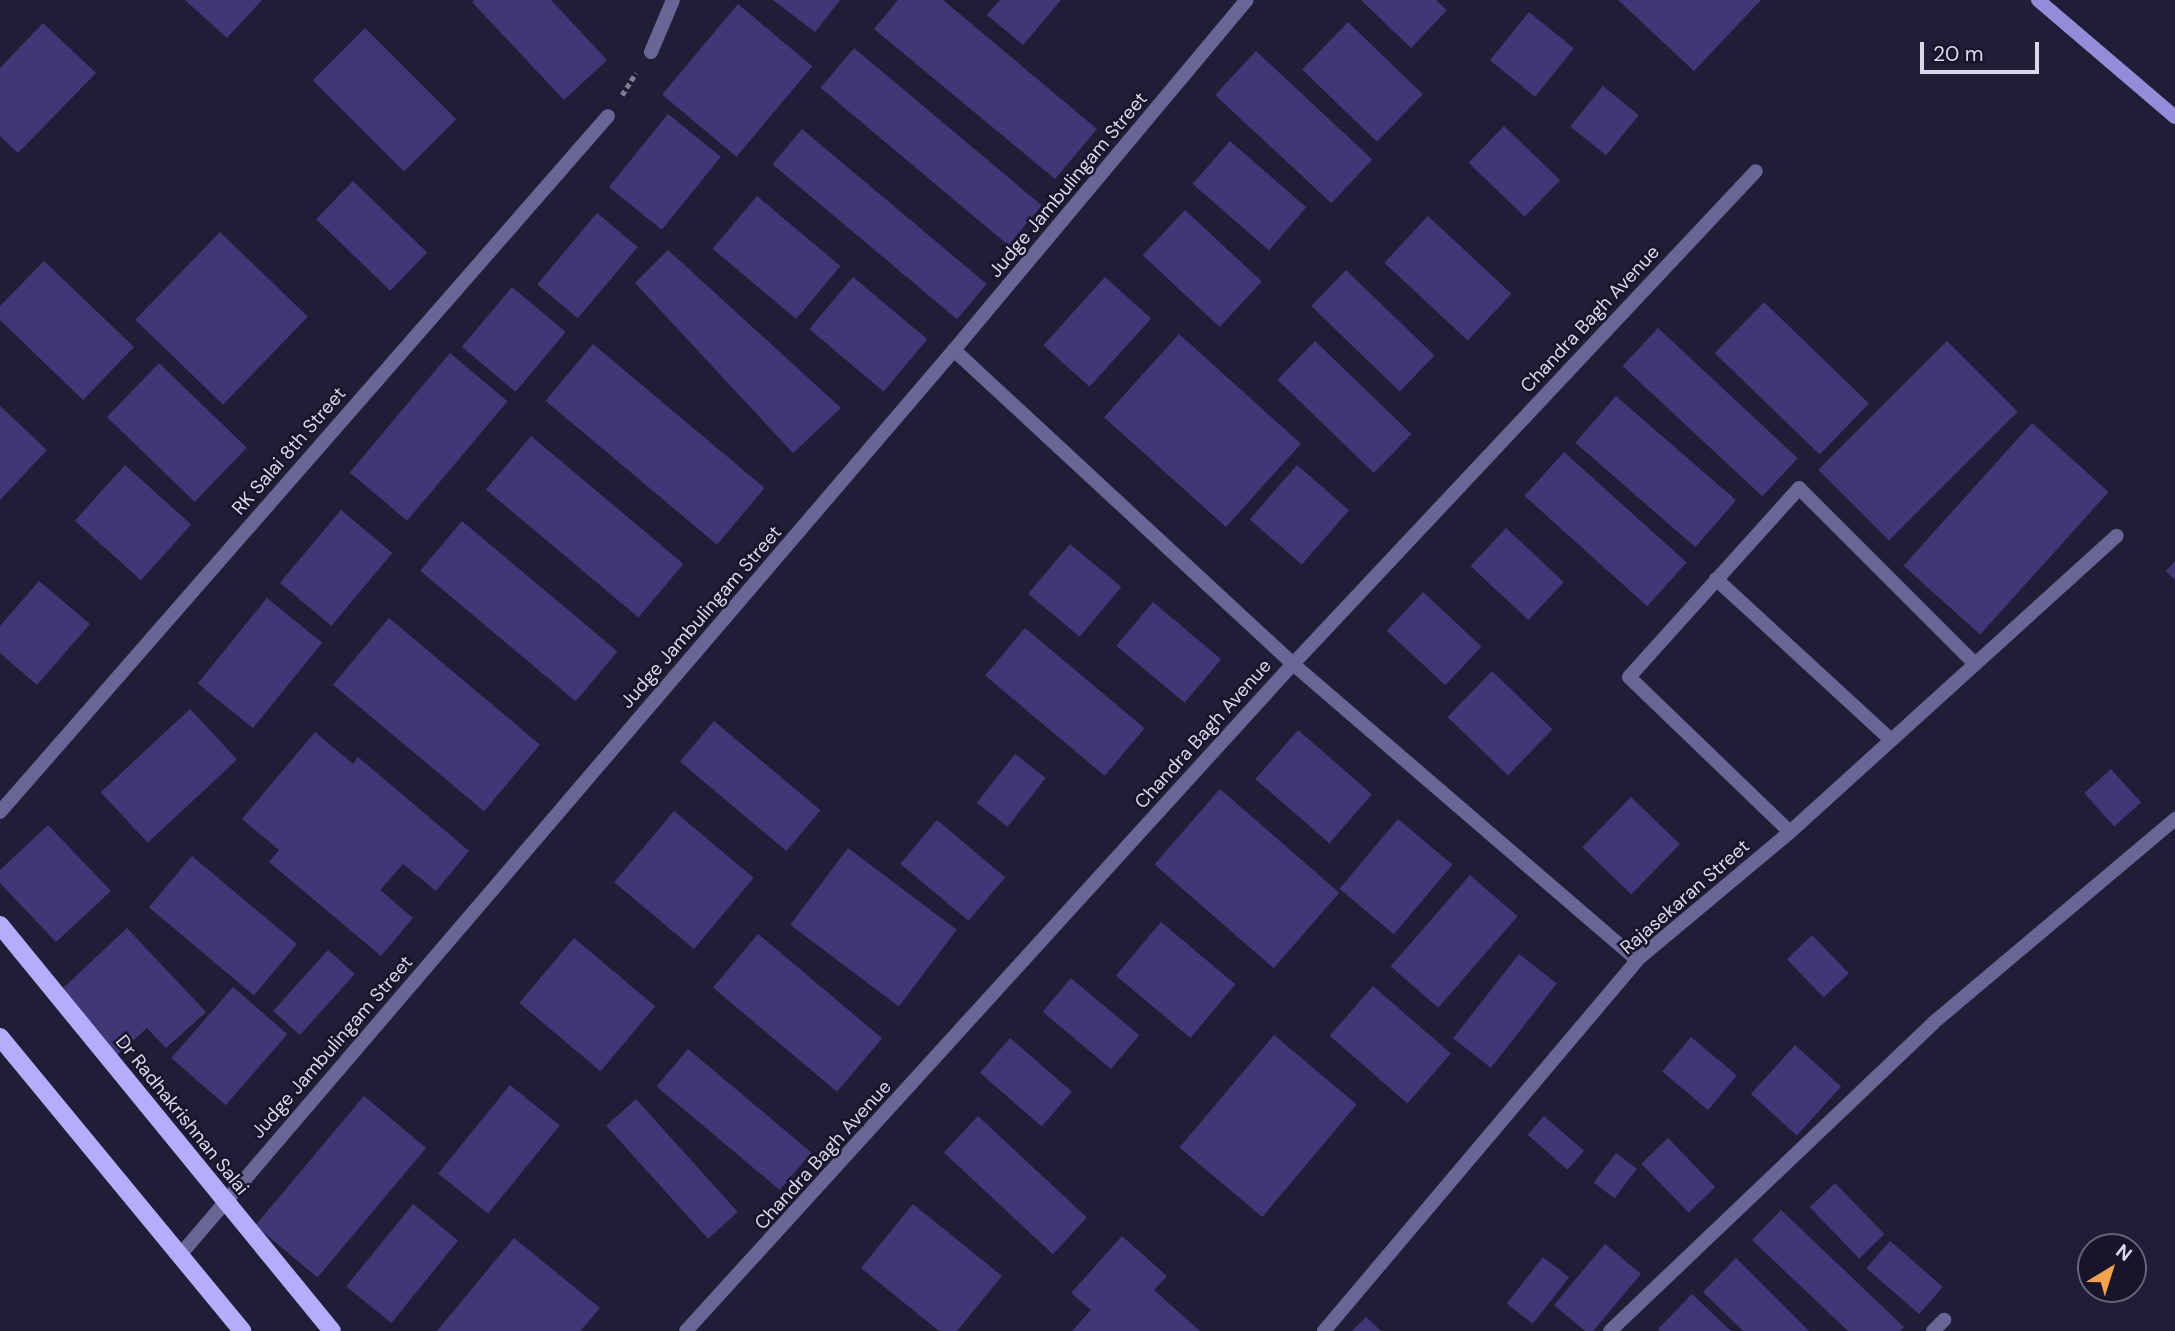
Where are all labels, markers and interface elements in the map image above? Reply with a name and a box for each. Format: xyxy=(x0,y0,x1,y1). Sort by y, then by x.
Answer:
scale bar xyxy=(1923,28,2042,72)
text: 20 m xyxy=(1933,40,1984,68)
street label: Judge Jambulingam Street xyxy=(984,88,1152,282)
street label: Chandra Bagh Avenue xyxy=(1516,241,1664,397)
street label: RK Salai 8th Street xyxy=(227,382,351,520)
street label: Judge Jambulingam Street xyxy=(615,521,787,713)
street label: Chandra Bagh Avenue xyxy=(1130,655,1276,813)
street label: Rajasekaran Street xyxy=(1616,835,1754,959)
street label: Judge Jambulingam Street xyxy=(246,951,418,1143)
street label: Dr Radhakrishnan Salai xyxy=(111,1030,253,1200)
street label: Chandra Bagh Avenue xyxy=(750,1076,896,1234)
north arrow xyxy=(2077,1233,2147,1303)
text: N xyxy=(2111,1239,2137,1267)

